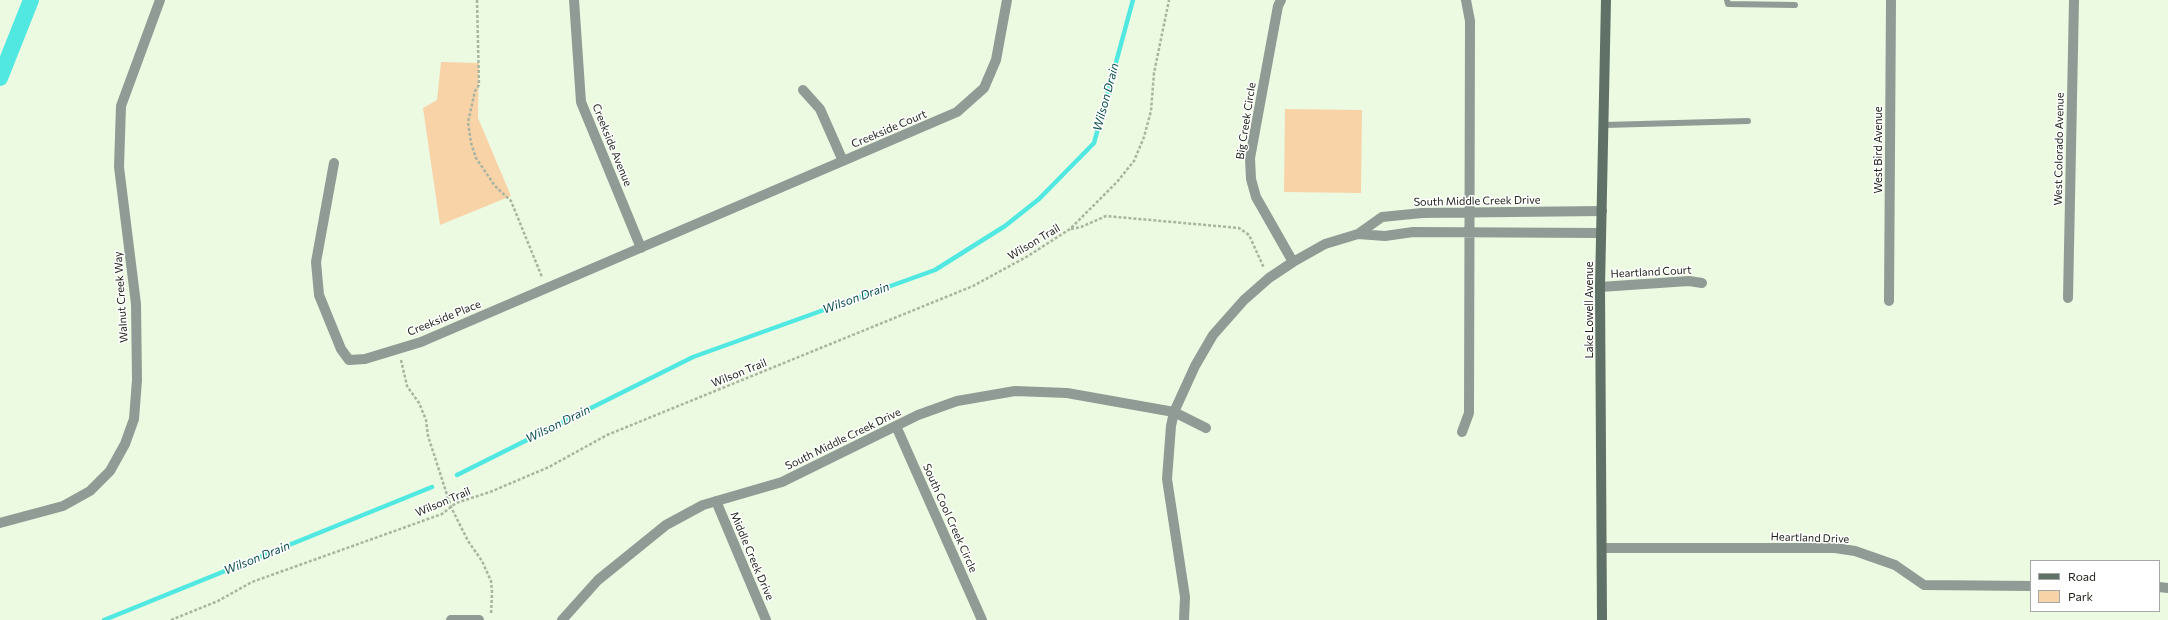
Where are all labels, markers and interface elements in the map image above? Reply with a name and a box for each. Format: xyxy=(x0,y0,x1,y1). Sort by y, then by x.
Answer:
water label: Wilson Drain xyxy=(1090,61,1122,133)
street label: Big Creek Circle xyxy=(1233,81,1259,161)
street label: West Colorado Avenue xyxy=(2051,92,2067,206)
street label: Creekside Avenue xyxy=(589,102,635,188)
street label: West Bird Avenue xyxy=(1871,106,1885,194)
street label: Creekside Court xyxy=(849,107,929,151)
street label: South Middle Creek Drive xyxy=(1413,193,1541,209)
street label: Wilson Trail xyxy=(1005,221,1063,263)
street label: Walnut Creek Way xyxy=(111,251,131,343)
street label: Lake Lowell Avenue xyxy=(1582,261,1596,359)
street label: Heartland Court xyxy=(1610,263,1692,281)
water label: Wilson Drain xyxy=(821,279,891,317)
street label: Creekside Place xyxy=(405,297,483,339)
street label: Wilson Trail xyxy=(709,356,769,390)
water label: Wilson Drain xyxy=(523,402,593,446)
street label: South Middle Creek Drive xyxy=(783,405,903,473)
street label: South Cool Creek Circle xyxy=(920,462,980,574)
street label: Wilson Trail xyxy=(413,484,473,520)
street label: Middle Creek Drive xyxy=(727,510,777,602)
street label: Heartland Drive xyxy=(1771,530,1849,546)
water label: Wilson Drain xyxy=(222,538,292,578)
legend xyxy=(2030,560,2160,612)
text: Road xyxy=(2068,569,2096,583)
text: Park xyxy=(2068,589,2093,603)

